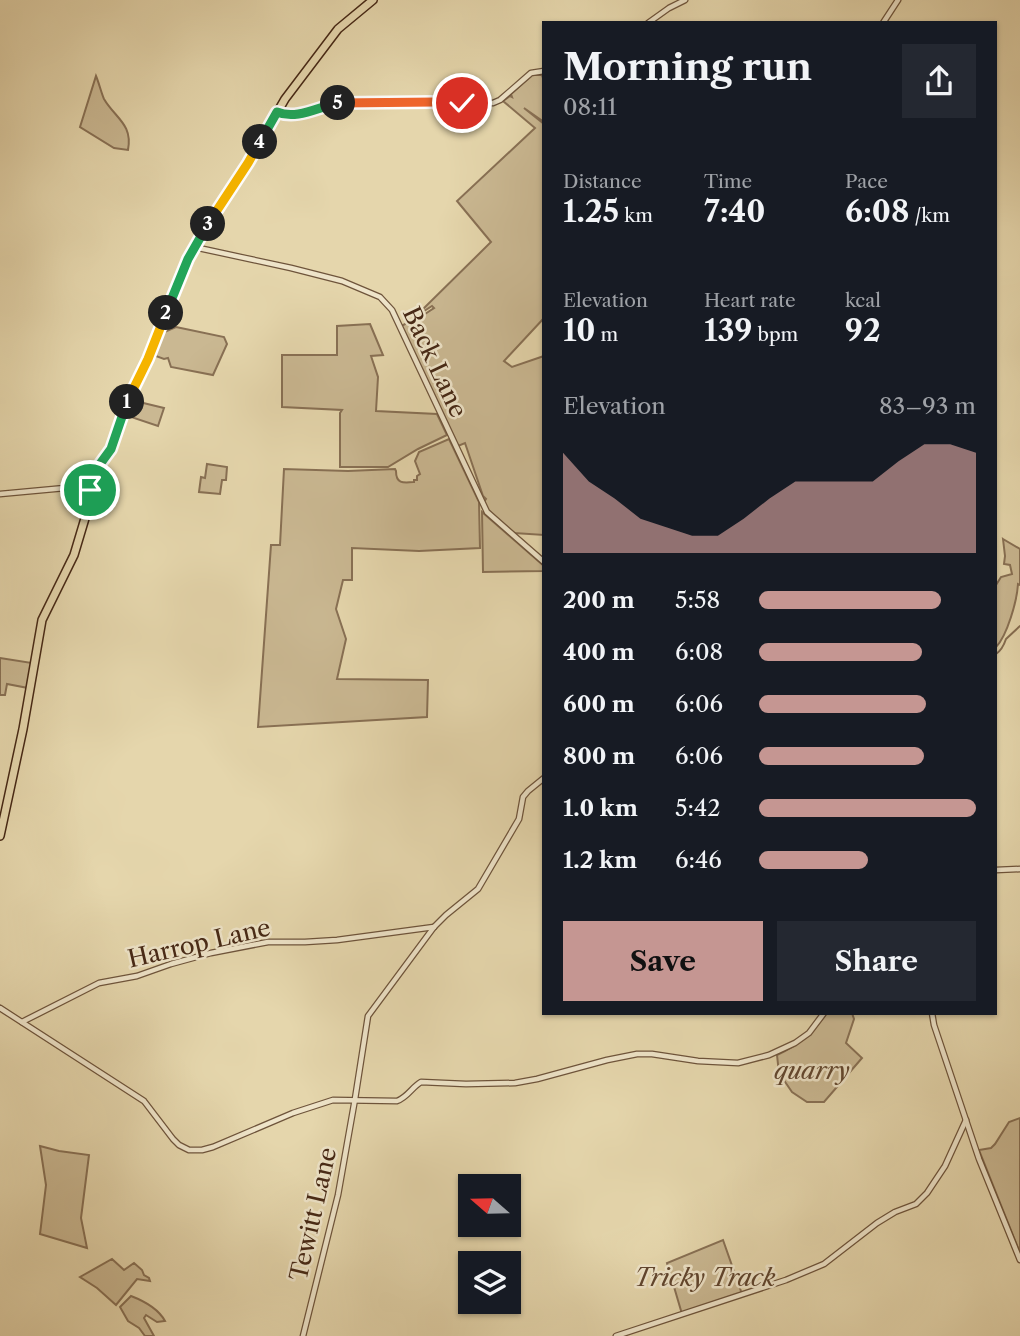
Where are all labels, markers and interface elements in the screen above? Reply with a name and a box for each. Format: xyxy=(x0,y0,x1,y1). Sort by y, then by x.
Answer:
text: Morning run xyxy=(563,43,812,90)
button: share xyxy=(902,44,976,118)
pin xyxy=(432,73,492,133)
icon: check xyxy=(443,84,481,122)
pin: 5 xyxy=(320,86,356,120)
text: 5 xyxy=(332,91,343,114)
text: 08:11 xyxy=(563,93,617,121)
pin: 4 xyxy=(243,124,278,160)
text: 4 xyxy=(254,130,265,153)
text: Distance xyxy=(563,170,642,193)
text: Time xyxy=(704,170,752,193)
text: Pace xyxy=(845,170,888,193)
text: 1.25 xyxy=(563,193,619,230)
text: 7:40 xyxy=(704,193,765,230)
text: 6:08 xyxy=(845,193,909,230)
text: km xyxy=(619,204,653,227)
text: /km xyxy=(909,204,950,227)
pin: 3 xyxy=(190,206,226,242)
text: 3 xyxy=(202,212,213,235)
text: Elevation xyxy=(563,289,648,312)
text: Heart rate xyxy=(704,289,796,312)
text: kcal xyxy=(845,289,881,312)
pin: 2 xyxy=(148,296,184,330)
text: 2 xyxy=(160,301,171,324)
street label: Back Lane xyxy=(397,302,473,422)
text: 10 xyxy=(563,312,595,349)
text: 139 xyxy=(704,312,752,349)
text: 92 xyxy=(845,312,881,349)
text: m xyxy=(595,323,618,346)
text: bpm xyxy=(752,323,798,346)
pin: 1 xyxy=(110,384,144,420)
text: 1 xyxy=(122,390,131,413)
text: Elevation xyxy=(563,392,666,420)
text: 83–93 m xyxy=(879,392,976,420)
pin xyxy=(60,460,120,520)
icon: arrive xyxy=(71,471,109,509)
text: 200 m xyxy=(563,586,635,614)
text: 5:58 xyxy=(675,586,720,614)
text: 400 m xyxy=(563,638,635,666)
text: 6:08 xyxy=(675,638,723,666)
text: 600 m xyxy=(563,690,635,718)
text: 6:06 xyxy=(675,690,723,718)
text: 800 m xyxy=(563,742,635,770)
text: 6:06 xyxy=(675,742,723,770)
text: 1.0 km xyxy=(563,794,638,822)
text: 5:42 xyxy=(675,794,720,822)
text: 1.2 km xyxy=(563,846,637,874)
text: 6:46 xyxy=(675,846,722,874)
street label: Harrop Lane xyxy=(125,912,273,974)
button: Save xyxy=(563,921,763,1001)
button: Share xyxy=(777,921,976,1001)
park label: quarry xyxy=(774,1056,850,1085)
street label: Tewitt Lane xyxy=(284,1144,342,1284)
north arrow xyxy=(458,1174,522,1237)
map controls xyxy=(458,1174,521,1314)
button: layers xyxy=(458,1251,521,1314)
park label: Tricky Track xyxy=(634,1263,776,1292)

